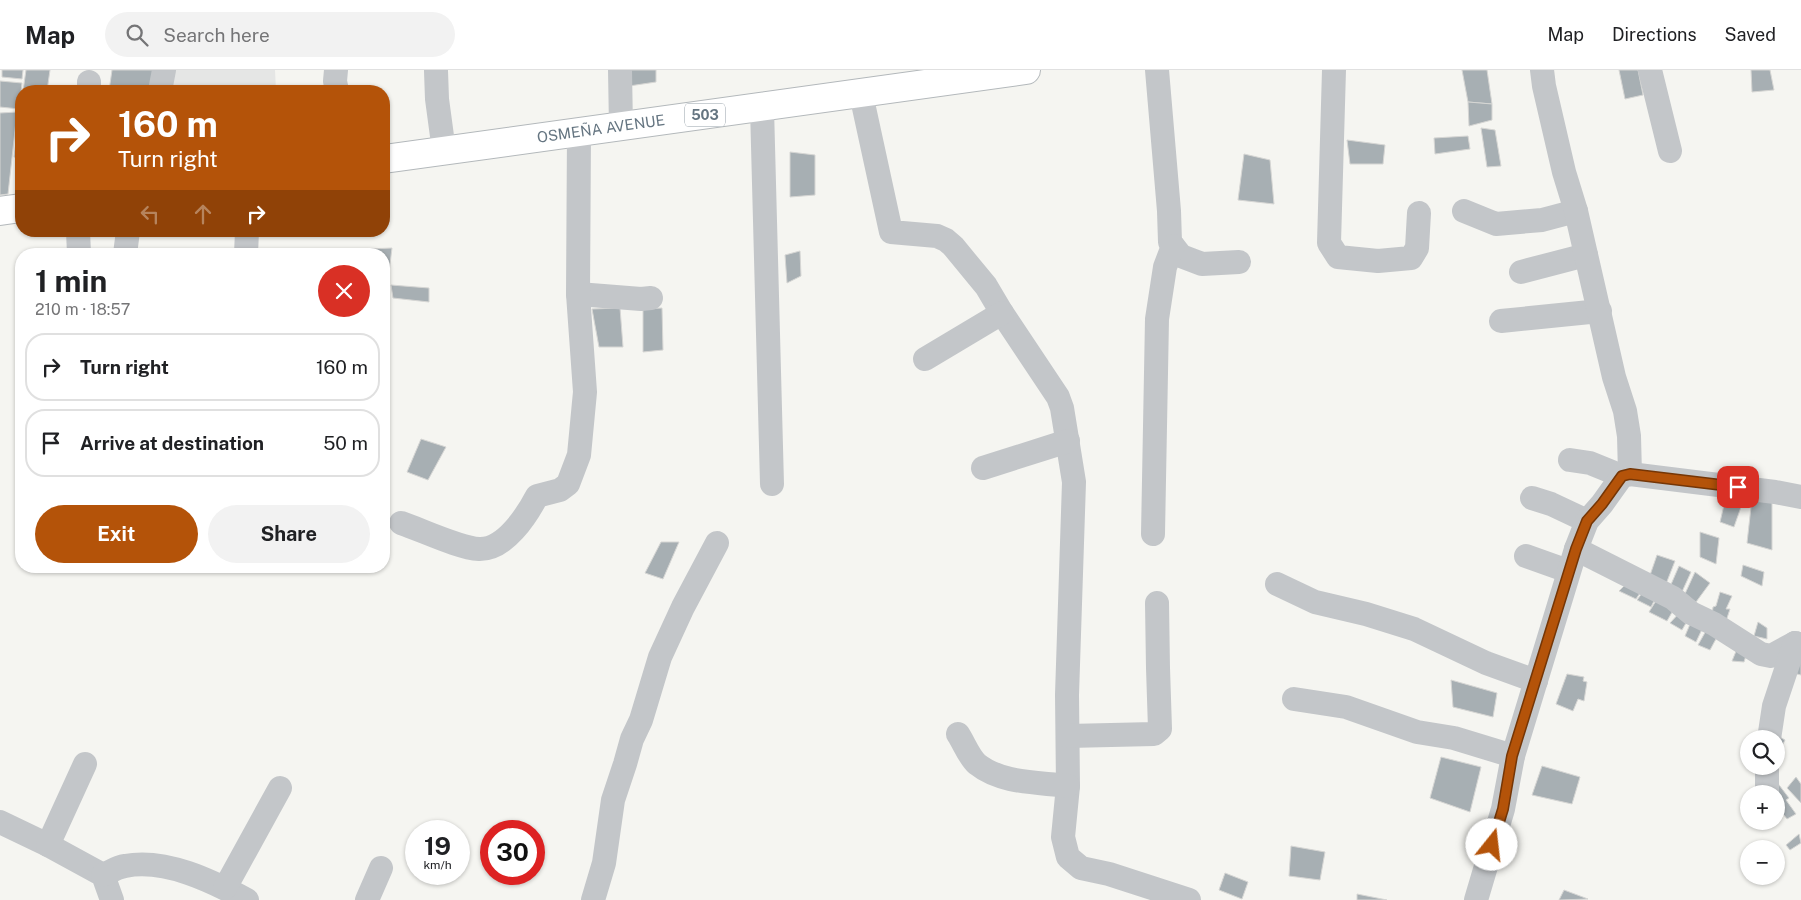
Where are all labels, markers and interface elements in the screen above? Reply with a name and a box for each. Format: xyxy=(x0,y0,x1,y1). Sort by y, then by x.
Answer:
search box xyxy=(105,12,455,57)
text: Map xyxy=(25,21,75,49)
icon: search xyxy=(123,21,151,49)
text: Search here xyxy=(163,24,270,46)
text: Map xyxy=(1547,24,1584,45)
text: Directions xyxy=(1612,24,1697,45)
text: Saved xyxy=(1725,24,1776,45)
text: 160 m xyxy=(118,104,218,145)
road number: 503 xyxy=(685,104,725,126)
icon: right xyxy=(35,105,100,170)
street label: OSMEÑA AVENUE xyxy=(536,111,666,146)
text: Turn right xyxy=(118,146,218,172)
icon: left xyxy=(136,200,164,228)
icon: ahead xyxy=(189,200,217,228)
icon: right xyxy=(242,200,270,228)
text: 1 min xyxy=(35,263,107,299)
button: close xyxy=(318,265,370,317)
text: 210 m · 18:57 xyxy=(35,300,130,319)
icon: right xyxy=(37,353,65,381)
text: Turn right xyxy=(80,356,169,378)
text: 160 m xyxy=(316,356,368,378)
icon: arrive xyxy=(37,429,65,457)
text: Arrive at destination xyxy=(80,432,264,454)
text: 50 m xyxy=(323,432,368,454)
pin xyxy=(1717,466,1759,508)
icon: arrive xyxy=(1724,473,1752,501)
button: Exit xyxy=(35,505,198,563)
button: Share xyxy=(208,505,370,563)
map controls xyxy=(1740,730,1785,885)
button: search xyxy=(1740,730,1785,775)
button: + xyxy=(1740,785,1785,830)
position arrow xyxy=(1465,818,1517,870)
speed limit sign: 30 xyxy=(480,820,545,885)
text: 19 xyxy=(424,831,451,861)
button: − xyxy=(1740,840,1785,885)
text: km/h xyxy=(423,858,452,872)

